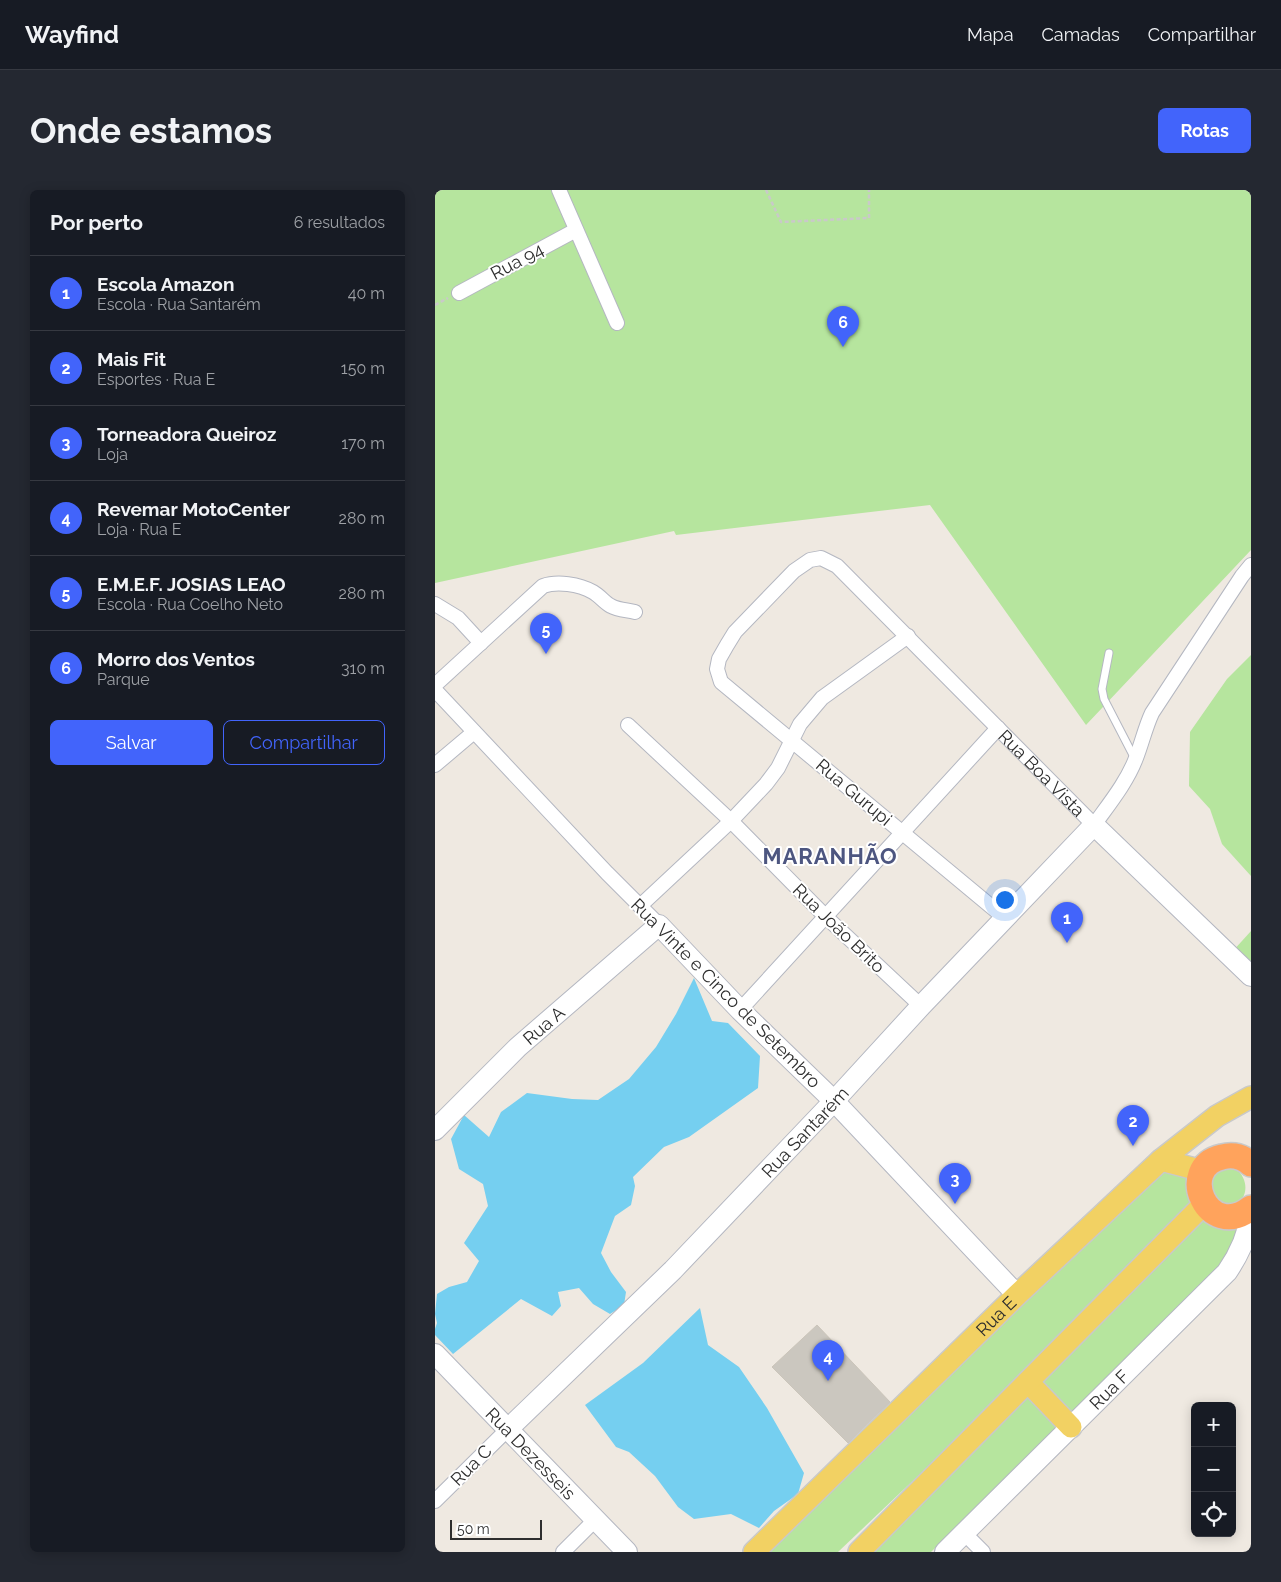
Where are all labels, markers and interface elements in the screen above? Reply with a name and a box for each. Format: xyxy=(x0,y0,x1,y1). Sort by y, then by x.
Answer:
text: Wayfind xyxy=(25,20,119,49)
text: Mapa xyxy=(967,24,1013,45)
text: Camadas xyxy=(1041,24,1120,45)
text: Compartilhar xyxy=(1148,24,1256,45)
button: Rotas xyxy=(1158,108,1251,153)
text: Onde estamos xyxy=(30,110,272,151)
text: Por perto xyxy=(50,210,143,235)
text: 6 resultados xyxy=(294,213,385,232)
street label: Rua 94 xyxy=(487,238,547,284)
text: Escola Amazon xyxy=(97,273,234,295)
text: 1 xyxy=(62,284,70,303)
text: 40 m xyxy=(348,284,385,303)
text: Escola · Rua Santarém xyxy=(97,295,261,314)
pin: 6 xyxy=(827,306,859,347)
text: Mais Fit xyxy=(97,348,166,370)
text: 2 xyxy=(61,359,71,378)
text: 150 m xyxy=(341,359,385,378)
text: Esportes · Rua E xyxy=(97,370,215,389)
text: Torneadora Queiroz xyxy=(97,423,276,445)
text: 3 xyxy=(62,434,70,453)
text: 170 m xyxy=(341,434,385,453)
text: Loja xyxy=(97,445,128,464)
text: Revemar MotoCenter xyxy=(97,498,290,520)
text: 4 xyxy=(61,509,71,528)
text: 280 m xyxy=(339,509,385,528)
text: Loja · Rua E xyxy=(97,520,182,539)
text: E.M.E.F. JOSIAS LEAO xyxy=(97,573,286,595)
text: 5 xyxy=(62,584,70,603)
text: 280 m xyxy=(339,584,385,603)
text: Escola · Rua Coelho Neto xyxy=(97,595,283,614)
pin: 5 xyxy=(530,613,562,654)
text: Morro dos Ventos xyxy=(97,648,255,670)
text: 6 xyxy=(61,659,71,678)
text: 310 m xyxy=(341,659,385,678)
text: Parque xyxy=(97,670,150,689)
button: Salvar xyxy=(50,720,213,765)
button: Compartilhar xyxy=(223,720,385,765)
street label: Rua Boa Vista xyxy=(995,725,1090,821)
street label: Rua Gurupi xyxy=(812,754,896,830)
district label: MARANHÃO xyxy=(762,843,898,869)
street label: Rua João Brito xyxy=(789,879,889,977)
your location xyxy=(992,887,1018,913)
street label: Rua Vinte e Cinco de Setembro xyxy=(627,894,825,1092)
pin: 1 xyxy=(1051,902,1083,943)
street label: Rua A xyxy=(518,1001,569,1049)
street label: Rua Santarém xyxy=(757,1082,852,1181)
pin: 2 xyxy=(1117,1105,1149,1146)
pin: 3 xyxy=(939,1163,971,1204)
street label: Rua E xyxy=(971,1292,1020,1340)
pin: 4 xyxy=(812,1340,844,1381)
street label: Rua F xyxy=(1085,1365,1133,1413)
map controls xyxy=(1191,1402,1236,1537)
button: + xyxy=(1191,1402,1236,1447)
street label: Rua Dezesseis xyxy=(482,1403,581,1504)
street label: Rua C xyxy=(446,1440,496,1490)
button: − xyxy=(1191,1447,1236,1492)
button: locate xyxy=(1191,1492,1236,1537)
scale bar xyxy=(450,1517,543,1540)
text: 50 m xyxy=(457,1521,490,1537)

